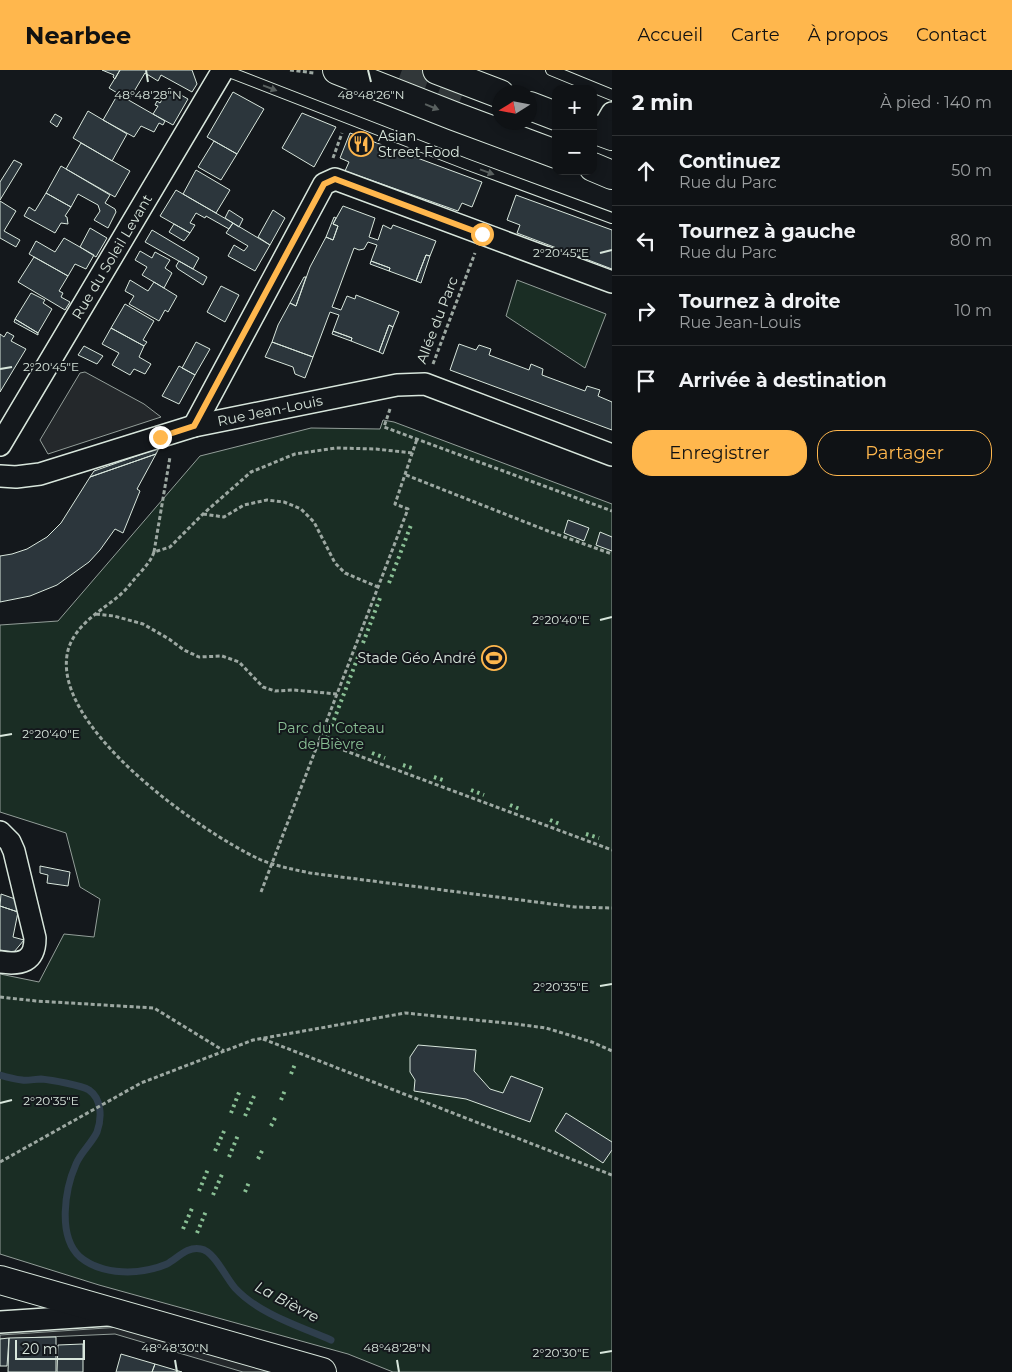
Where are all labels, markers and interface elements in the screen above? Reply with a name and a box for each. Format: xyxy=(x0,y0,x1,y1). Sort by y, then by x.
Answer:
text: Nearbee xyxy=(25,21,131,50)
text: Accueil xyxy=(638,24,703,46)
text: Carte xyxy=(731,24,780,46)
text: À propos xyxy=(808,24,888,46)
text: Contact xyxy=(916,24,987,46)
one-way arrow xyxy=(263,84,277,92)
north arrow xyxy=(492,85,537,130)
map controls xyxy=(552,85,597,175)
button: + xyxy=(552,85,597,130)
text: 48°48'28"N xyxy=(114,87,182,102)
text: 48°48'26"N xyxy=(338,87,404,102)
text: 2 min xyxy=(632,90,693,115)
text: À pied · 140 m xyxy=(880,93,992,112)
one-way arrow xyxy=(425,103,440,111)
place label: Asian Street Food xyxy=(378,127,460,161)
button: − xyxy=(552,130,597,175)
restaurant icon: Asian Street Food xyxy=(348,131,374,157)
text: Continuez xyxy=(679,150,780,173)
icon: ahead xyxy=(632,157,660,185)
text: 50 m xyxy=(951,161,992,180)
one-way arrow xyxy=(479,169,494,176)
text: Rue du Parc xyxy=(679,173,777,192)
street label: Rue du Soleil Levant xyxy=(68,191,156,323)
text: Tournez à gauche xyxy=(679,220,856,243)
route start xyxy=(471,223,494,246)
icon: left xyxy=(632,227,660,255)
text: 80 m xyxy=(950,231,992,250)
text: Rue du Parc xyxy=(679,243,777,262)
text: 2°20'45"E xyxy=(533,245,589,260)
street label: Allée du Parc xyxy=(412,274,462,366)
text: Tournez à droite xyxy=(679,290,840,313)
icon: right xyxy=(632,297,660,325)
text: 10 m xyxy=(954,301,992,320)
text: Rue Jean-Louis xyxy=(679,313,801,332)
text: 2°20'45"E xyxy=(23,359,79,374)
icon: arrive xyxy=(632,367,660,395)
text: Arrivée à destination xyxy=(679,369,887,392)
street label: Rue Jean-Louis xyxy=(216,391,324,430)
route end xyxy=(149,426,172,449)
button: Enregistrer xyxy=(632,430,807,476)
button: Partager xyxy=(817,430,992,476)
text: 2°20'40"E xyxy=(532,612,590,627)
sports icon: Stade Géo André xyxy=(481,645,507,671)
place label: Stade Géo André xyxy=(358,649,476,667)
park label: Parc du Coteau de Bièvre xyxy=(277,719,385,753)
text: 2°20'40"E xyxy=(22,726,80,741)
text: 2°20'35"E xyxy=(533,979,589,994)
text: 2°20'35"E xyxy=(23,1093,79,1108)
water label: La Bièvre xyxy=(252,1277,323,1326)
scale bar xyxy=(15,1337,85,1360)
text: 20 m xyxy=(22,1340,58,1358)
text: 48°48'30"N xyxy=(141,1340,209,1355)
text: 48°48'28"N xyxy=(363,1340,431,1355)
text: 2°20'30"E xyxy=(533,1345,589,1360)

